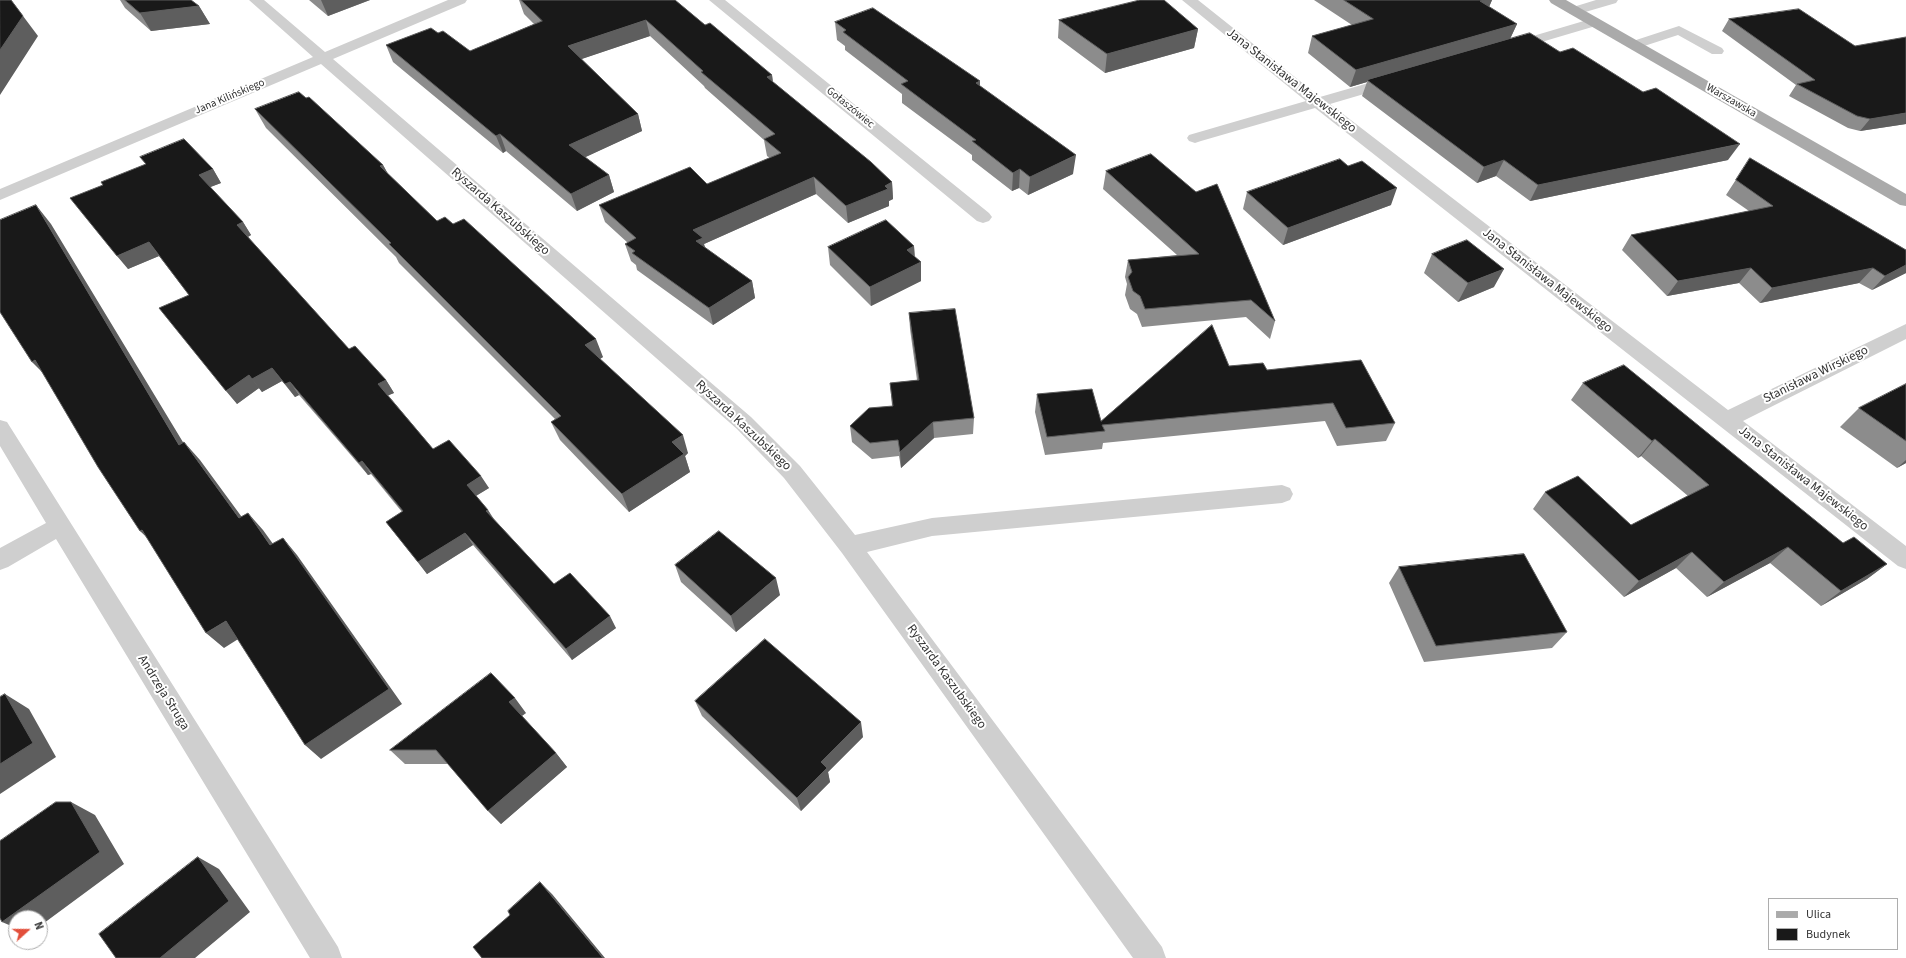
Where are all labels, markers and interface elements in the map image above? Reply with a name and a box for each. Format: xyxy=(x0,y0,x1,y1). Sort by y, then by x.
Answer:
street label: Jana Stanisława Majewskiego xyxy=(1223,25,1359,137)
street label: Jana Kilińskiego xyxy=(193,76,267,118)
street label: Warszawska xyxy=(1704,81,1758,121)
street label: Gołaszówiec xyxy=(823,85,877,131)
street label: Ryszarda Kaszubskiego xyxy=(448,165,552,259)
street label: Jana Stanisława Majewskiego xyxy=(1479,225,1615,337)
street label: Stanisława Wirskiego xyxy=(1761,343,1871,407)
street label: Ryszarda Kaszubskiego xyxy=(692,378,794,474)
street label: Jana Stanisława Majewskiego xyxy=(1735,423,1871,535)
street label: Ryszarda Kaszubskiego xyxy=(903,622,989,732)
street label: Andrzeja Struga xyxy=(134,653,192,733)
legend xyxy=(1768,898,1898,950)
text: Ulica xyxy=(1806,906,1831,923)
north arrow xyxy=(8,910,48,950)
text: N xyxy=(30,920,47,932)
text: Budynek xyxy=(1806,926,1850,943)

